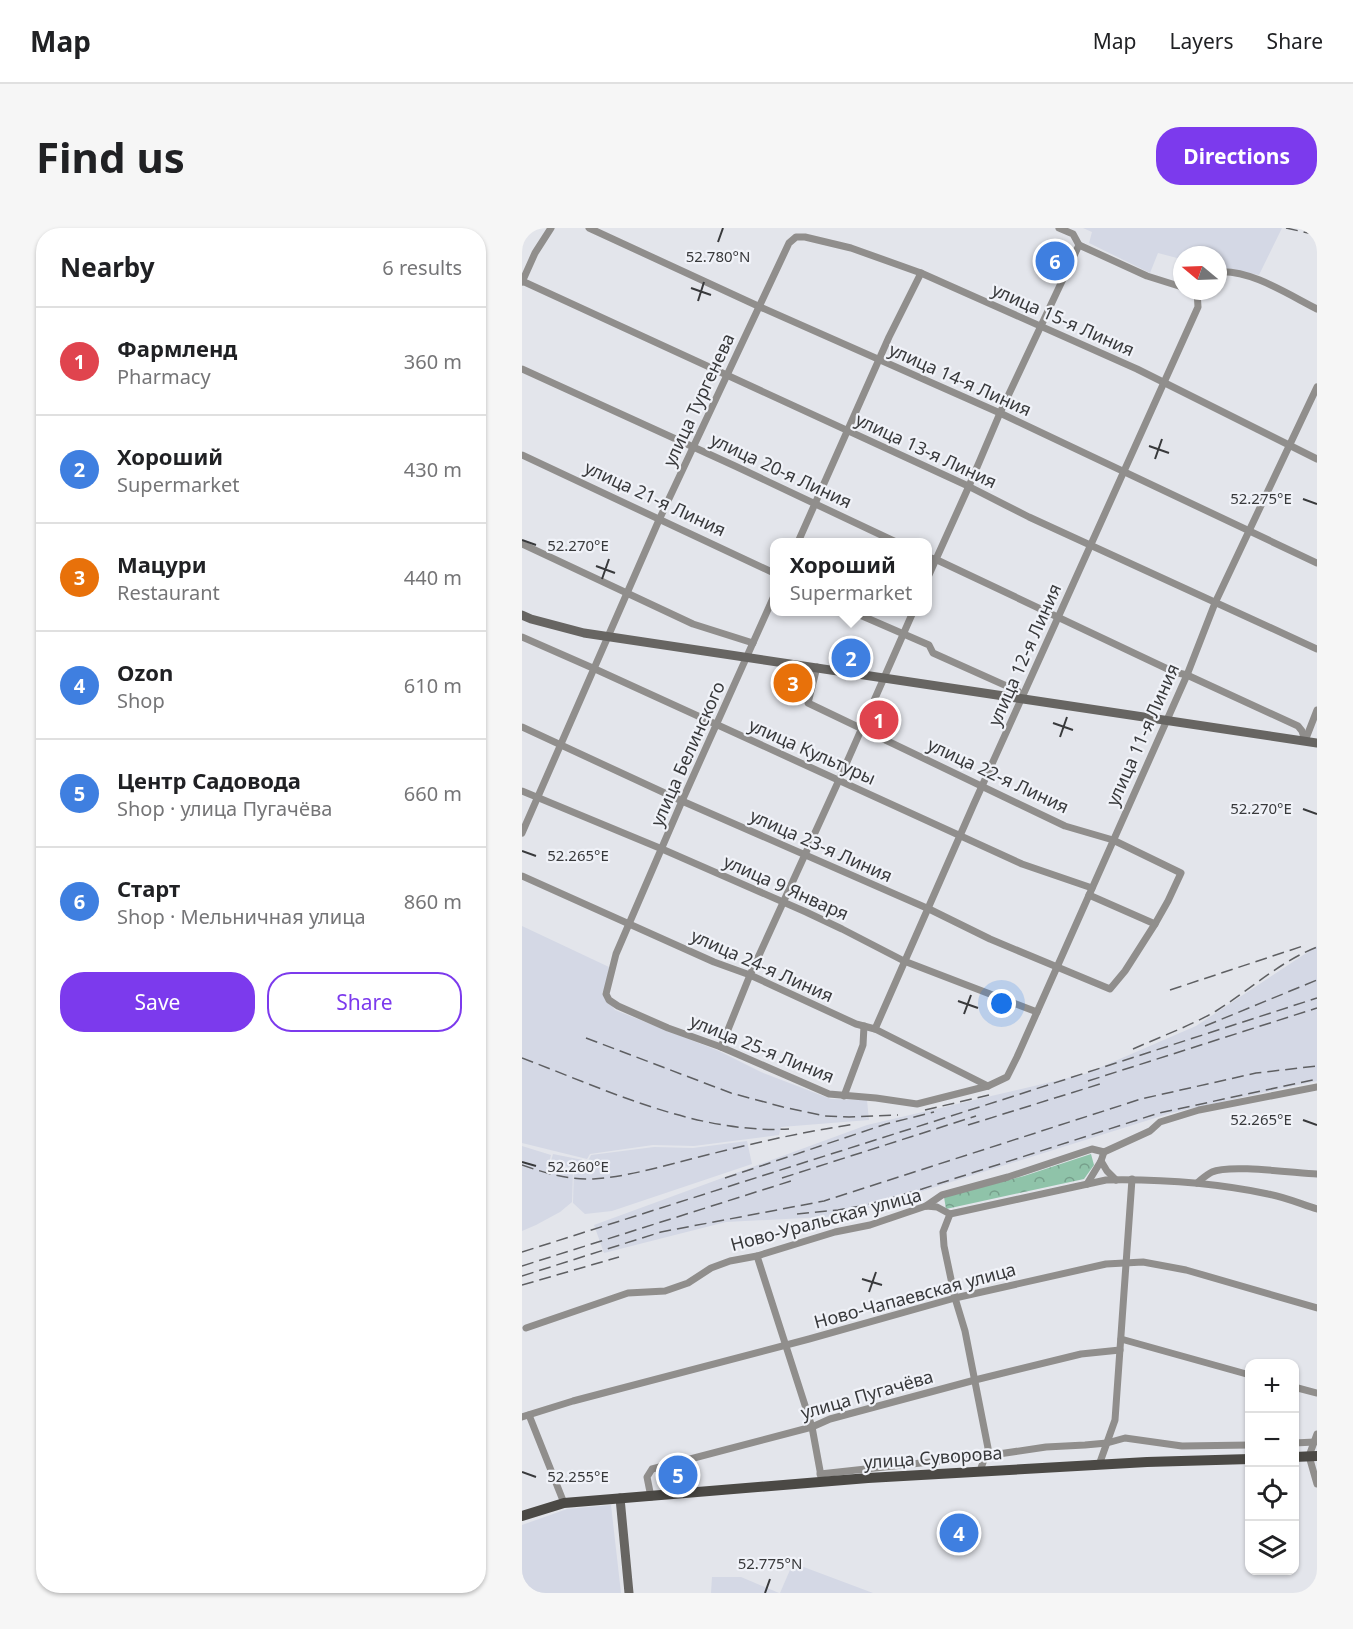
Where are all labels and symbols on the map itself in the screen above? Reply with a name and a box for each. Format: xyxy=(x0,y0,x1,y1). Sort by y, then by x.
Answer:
pin: 6 xyxy=(1036,238,1074,284)
text: 52.780°N xyxy=(686,246,750,266)
north arrow xyxy=(1173,246,1227,300)
street label: улица 15-я Линия xyxy=(988,277,1138,361)
street label: улица Тургенева xyxy=(657,329,739,470)
street label: улица 14-я Линия xyxy=(885,337,1035,421)
street label: улица 13-я Линия xyxy=(852,407,1001,493)
street label: улица 20-я Линия xyxy=(707,427,856,513)
street label: улица 21-я Линия xyxy=(581,455,730,541)
text: 52.275°E xyxy=(1230,488,1292,508)
text: 52.270°E xyxy=(547,535,609,555)
street label: улица 12-я Линия xyxy=(982,580,1066,730)
pin: 2 xyxy=(832,636,870,680)
pin: 3 xyxy=(774,660,812,706)
street label: улица 11-я Линия xyxy=(1100,660,1184,810)
street label: улица Белинского xyxy=(644,677,730,830)
pin: 1 xyxy=(860,698,898,742)
street label: улица Культуры xyxy=(745,712,880,790)
street label: улица 22-я Линия xyxy=(924,732,1073,818)
text: 52.270°E xyxy=(1230,798,1292,818)
street label: улица 23-я Линия xyxy=(746,803,896,887)
text: 52.265°E xyxy=(547,845,609,865)
street label: улица 9 Января xyxy=(720,849,853,925)
street label: улица 24-я Линия xyxy=(687,923,837,1007)
your location xyxy=(987,989,1016,1018)
street label: улица 25-я Линия xyxy=(687,1008,838,1088)
text: 52.265°E xyxy=(1230,1109,1292,1129)
text: 52.260°E xyxy=(547,1156,609,1176)
street label: Ново-Уральская улица xyxy=(728,1182,924,1256)
street label: Ново-Чапаевская улица xyxy=(811,1257,1018,1334)
street label: улица Пугачёва xyxy=(798,1364,936,1424)
street label: улица Суворова xyxy=(863,1440,1003,1474)
pin: 5 xyxy=(658,1452,698,1498)
text: 52.255°E xyxy=(547,1466,609,1486)
pin: 4 xyxy=(940,1510,978,1556)
text: 52.775°N xyxy=(738,1553,802,1573)

